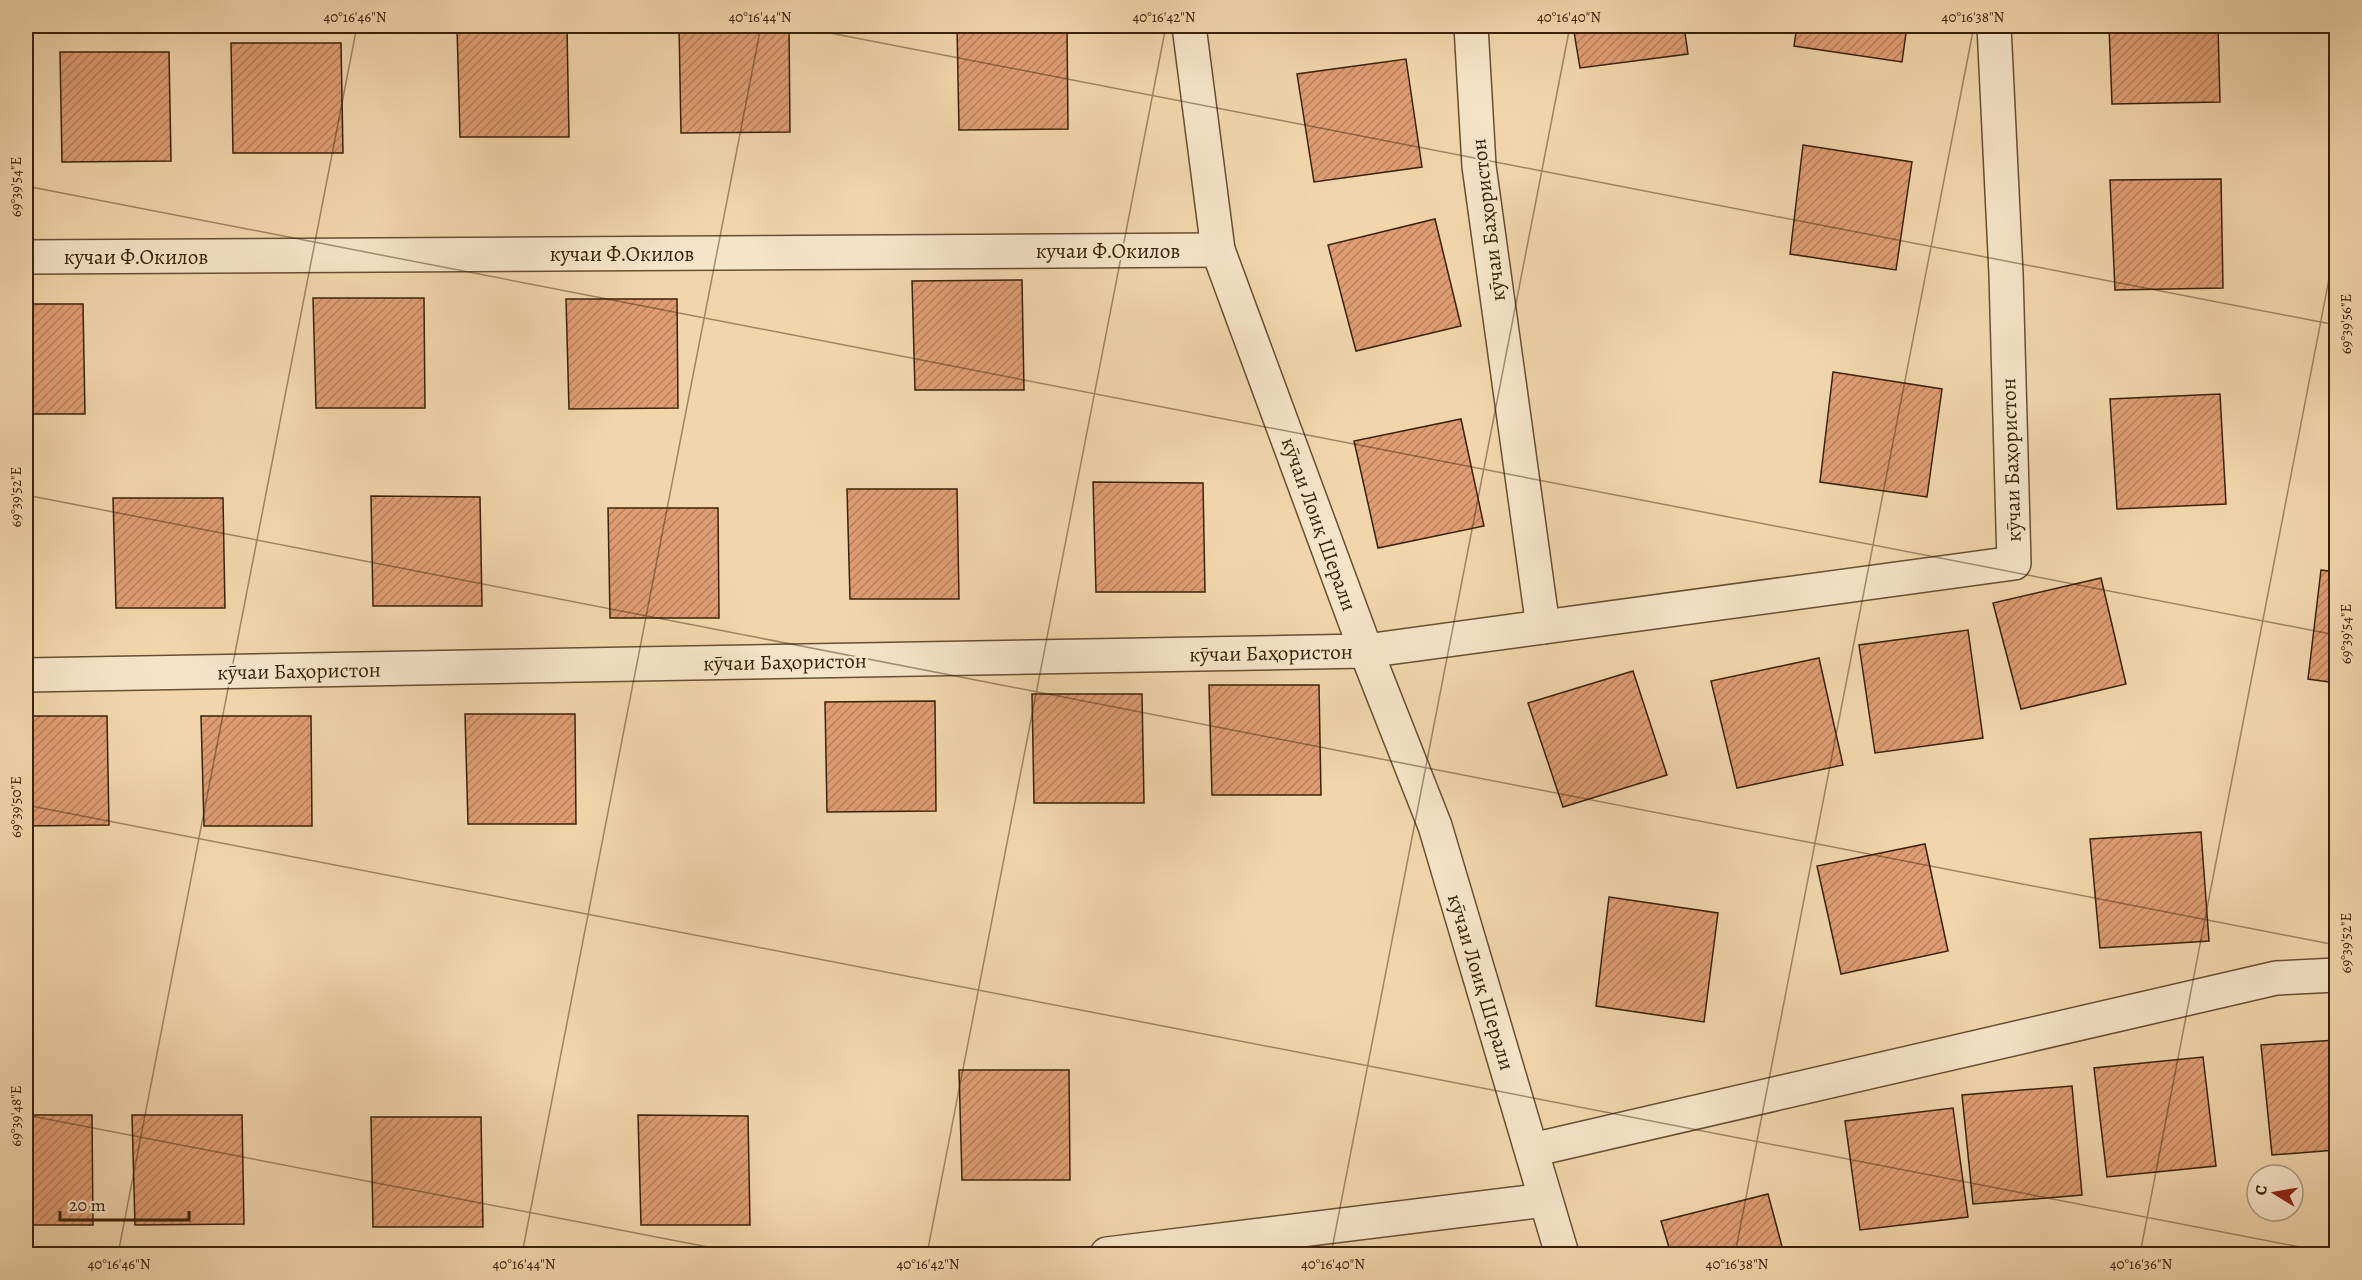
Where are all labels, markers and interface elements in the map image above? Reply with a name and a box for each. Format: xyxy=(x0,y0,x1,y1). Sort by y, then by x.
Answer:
text: 40°16'46"N xyxy=(323,7,387,27)
text: 40°16'44"N xyxy=(729,7,792,27)
text: 40°16'42"N xyxy=(1132,7,1196,27)
text: 40°16'40"N xyxy=(1537,7,1601,27)
text: 40°16'38"N xyxy=(1942,7,2005,27)
street label: кӯчаи Баҳористон xyxy=(1464,137,1512,303)
text: 69°39'54"E xyxy=(6,157,26,217)
street label: кучаи Ф.Окилов xyxy=(1036,237,1180,265)
street label: кучаи Ф.Окилов xyxy=(550,240,694,268)
street label: кучаи Ф.Окилов xyxy=(64,243,208,271)
text: 69°39'56"E xyxy=(2336,294,2356,354)
street label: кӯчаи Баҳористон xyxy=(1994,378,2028,542)
street label: кӯчаи Лоиқ Шерали xyxy=(1275,433,1363,615)
text: 69°39'52"E xyxy=(6,467,26,527)
text: 69°39'54"E xyxy=(2336,604,2356,664)
street label: кӯчаи Баҳористон xyxy=(1189,638,1353,668)
street label: кӯчаи Баҳористон xyxy=(703,647,867,677)
street label: кӯчаи Баҳористон xyxy=(217,656,381,686)
text: 69°39'50"E xyxy=(6,776,26,838)
street label: кӯчаи Лоиқ Шерали xyxy=(1441,890,1521,1074)
text: 69°39'52"E xyxy=(2336,913,2356,973)
text: 69°39'48"E xyxy=(6,1085,26,1147)
north arrow xyxy=(2245,1163,2305,1223)
text: С xyxy=(2250,1183,2273,1197)
scale bar xyxy=(60,1184,189,1222)
text: 20 m xyxy=(69,1193,106,1217)
text: 40°16'46"N xyxy=(87,1254,151,1274)
text: 40°16'44"N xyxy=(493,1254,556,1274)
text: 40°16'42"N xyxy=(896,1254,960,1274)
text: 40°16'40"N xyxy=(1301,1254,1365,1274)
text: 40°16'38"N xyxy=(1706,1254,1769,1274)
text: 40°16'36"N xyxy=(2110,1254,2172,1274)

